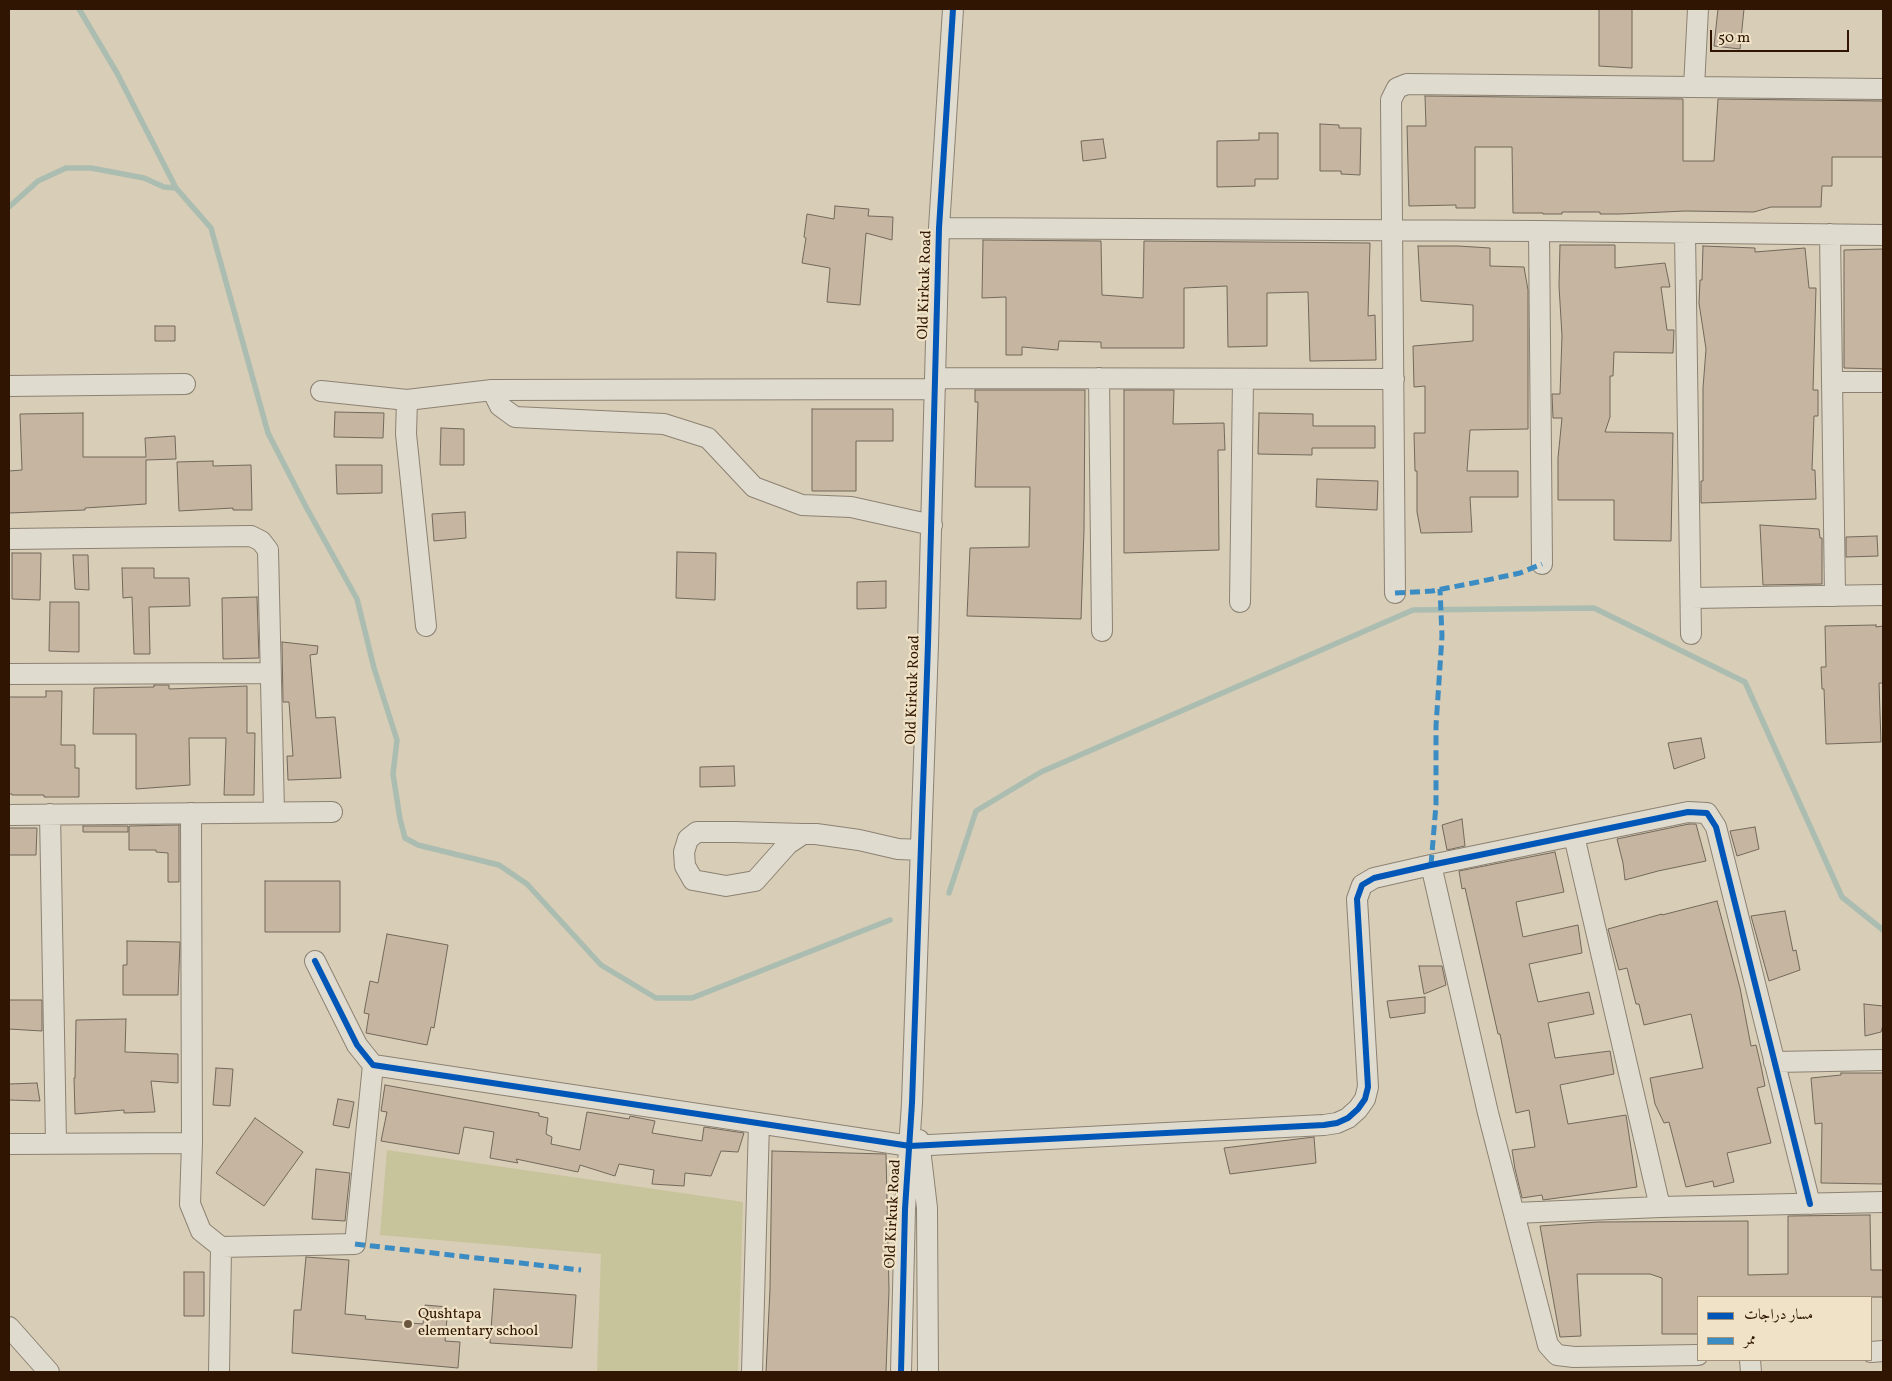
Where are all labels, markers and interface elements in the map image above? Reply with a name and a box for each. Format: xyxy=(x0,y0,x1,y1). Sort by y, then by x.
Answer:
scale bar xyxy=(1712,20,1851,52)
text: 50 m xyxy=(1718,28,1750,49)
street label: Old Kirkuk Road xyxy=(915,230,937,340)
street label: Old Kirkuk Road xyxy=(903,635,925,745)
street label: Old Kirkuk Road xyxy=(882,1159,906,1269)
legend xyxy=(1697,1296,1872,1361)
text: مسار دراجات xyxy=(1744,1305,1813,1326)
place label: Qushtapa elementary school xyxy=(418,1306,538,1341)
marker: Qushtapa elementary school xyxy=(402,1318,414,1330)
text: ممر xyxy=(1744,1330,1756,1351)

